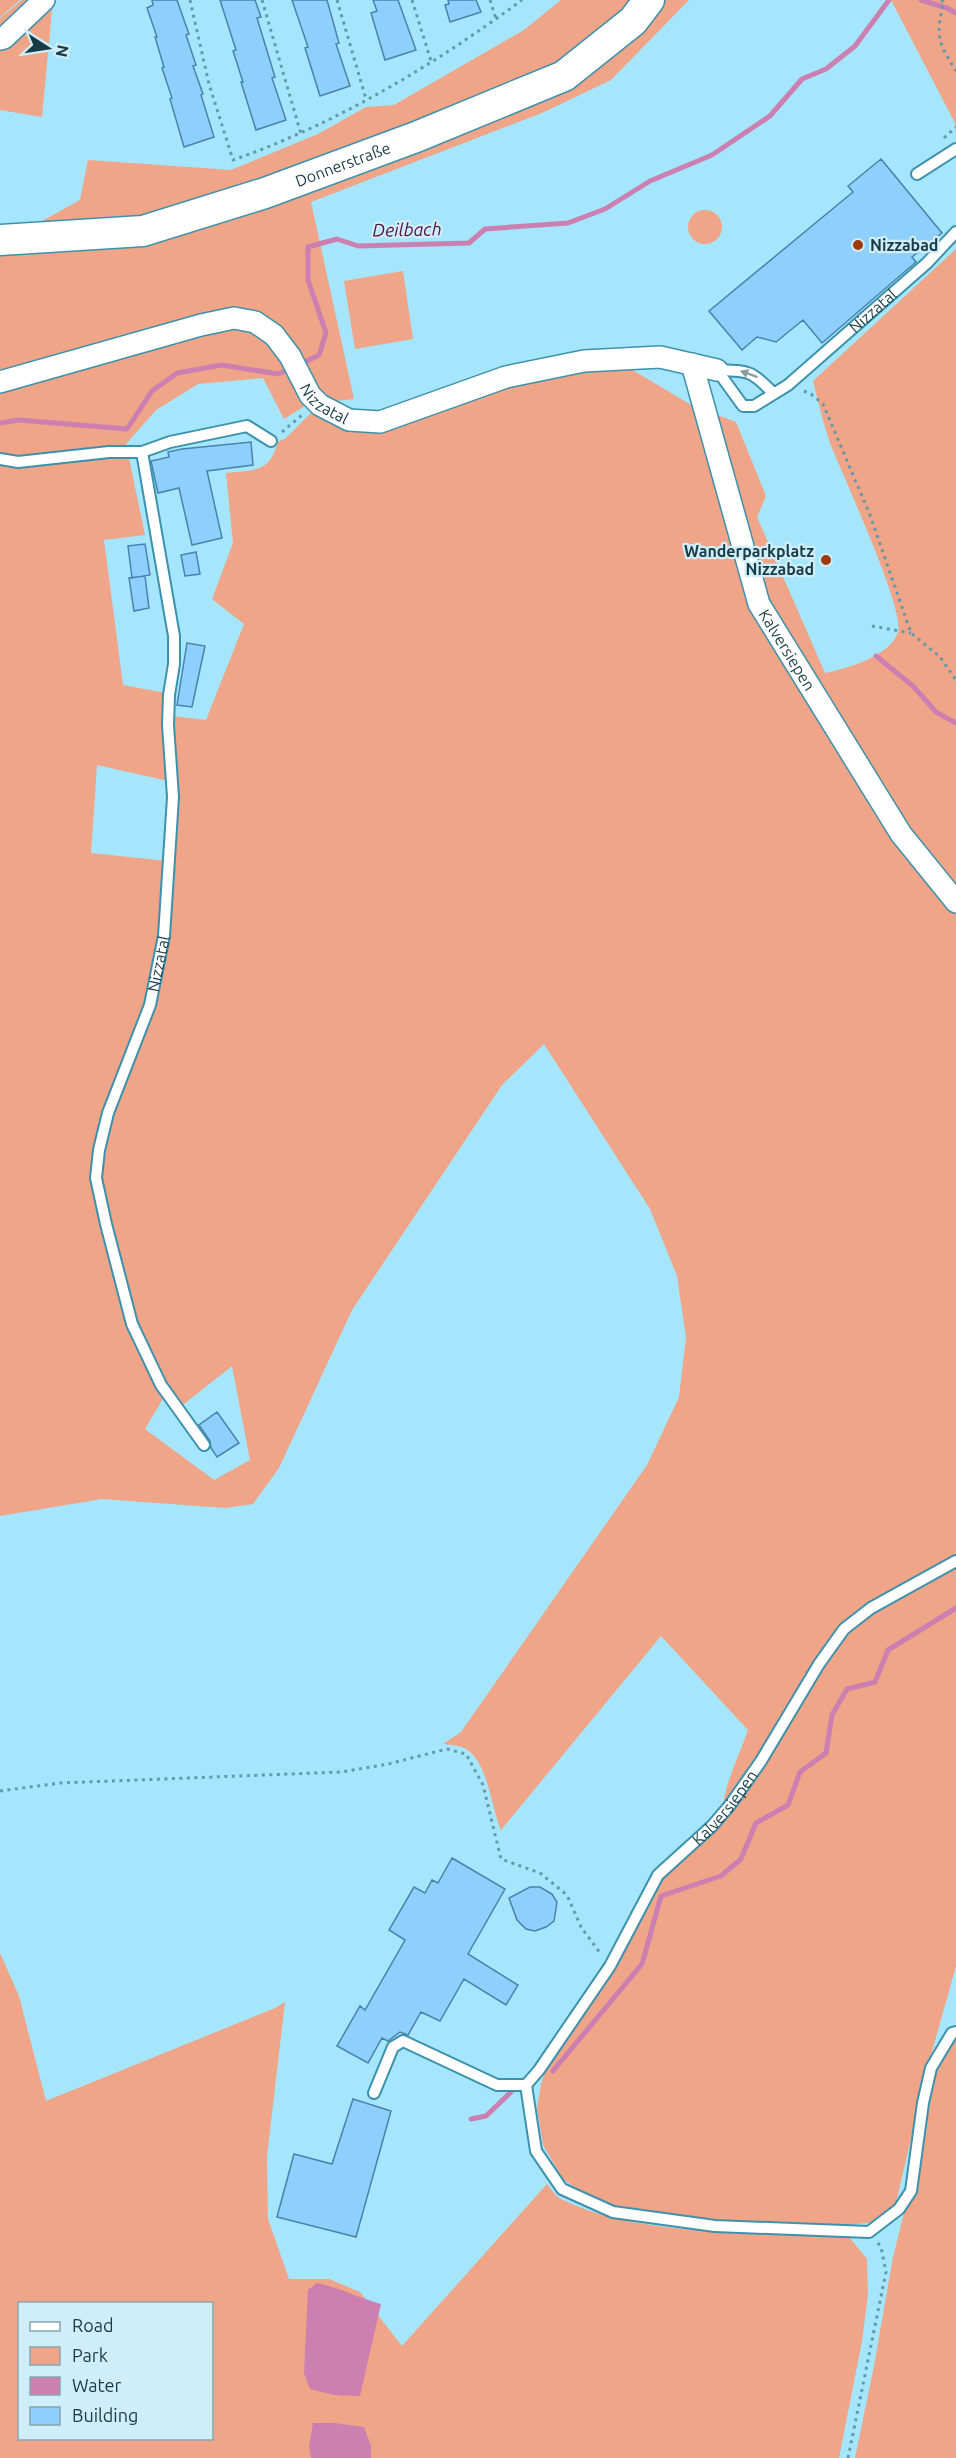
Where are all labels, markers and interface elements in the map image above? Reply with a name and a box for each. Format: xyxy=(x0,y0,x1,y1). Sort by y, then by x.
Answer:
north arrow xyxy=(18,18,78,78)
text: N xyxy=(53,43,73,59)
street label: Donnerstraße xyxy=(293,138,393,190)
water label: Deilbach xyxy=(372,218,442,240)
place label: Nizzabad xyxy=(870,236,938,254)
marker: Nizzabad xyxy=(851,238,865,252)
street label: Nizzatal xyxy=(845,285,900,336)
one-way arrow xyxy=(739,368,757,378)
street label: Nizzatal xyxy=(297,380,352,427)
place label: Wanderparkplatz Nizzabad xyxy=(684,542,814,578)
marker: Wanderparkplatz Nizzabad xyxy=(819,553,833,567)
street label: Kalversiepen xyxy=(755,606,819,694)
street label: Nizzatal xyxy=(144,934,173,993)
street label: Kalversiepen xyxy=(688,1767,761,1849)
legend xyxy=(18,2302,213,2440)
text: Road xyxy=(72,2315,114,2335)
text: Park xyxy=(72,2345,108,2365)
text: Water xyxy=(72,2375,122,2395)
text: Building xyxy=(72,2405,138,2425)

